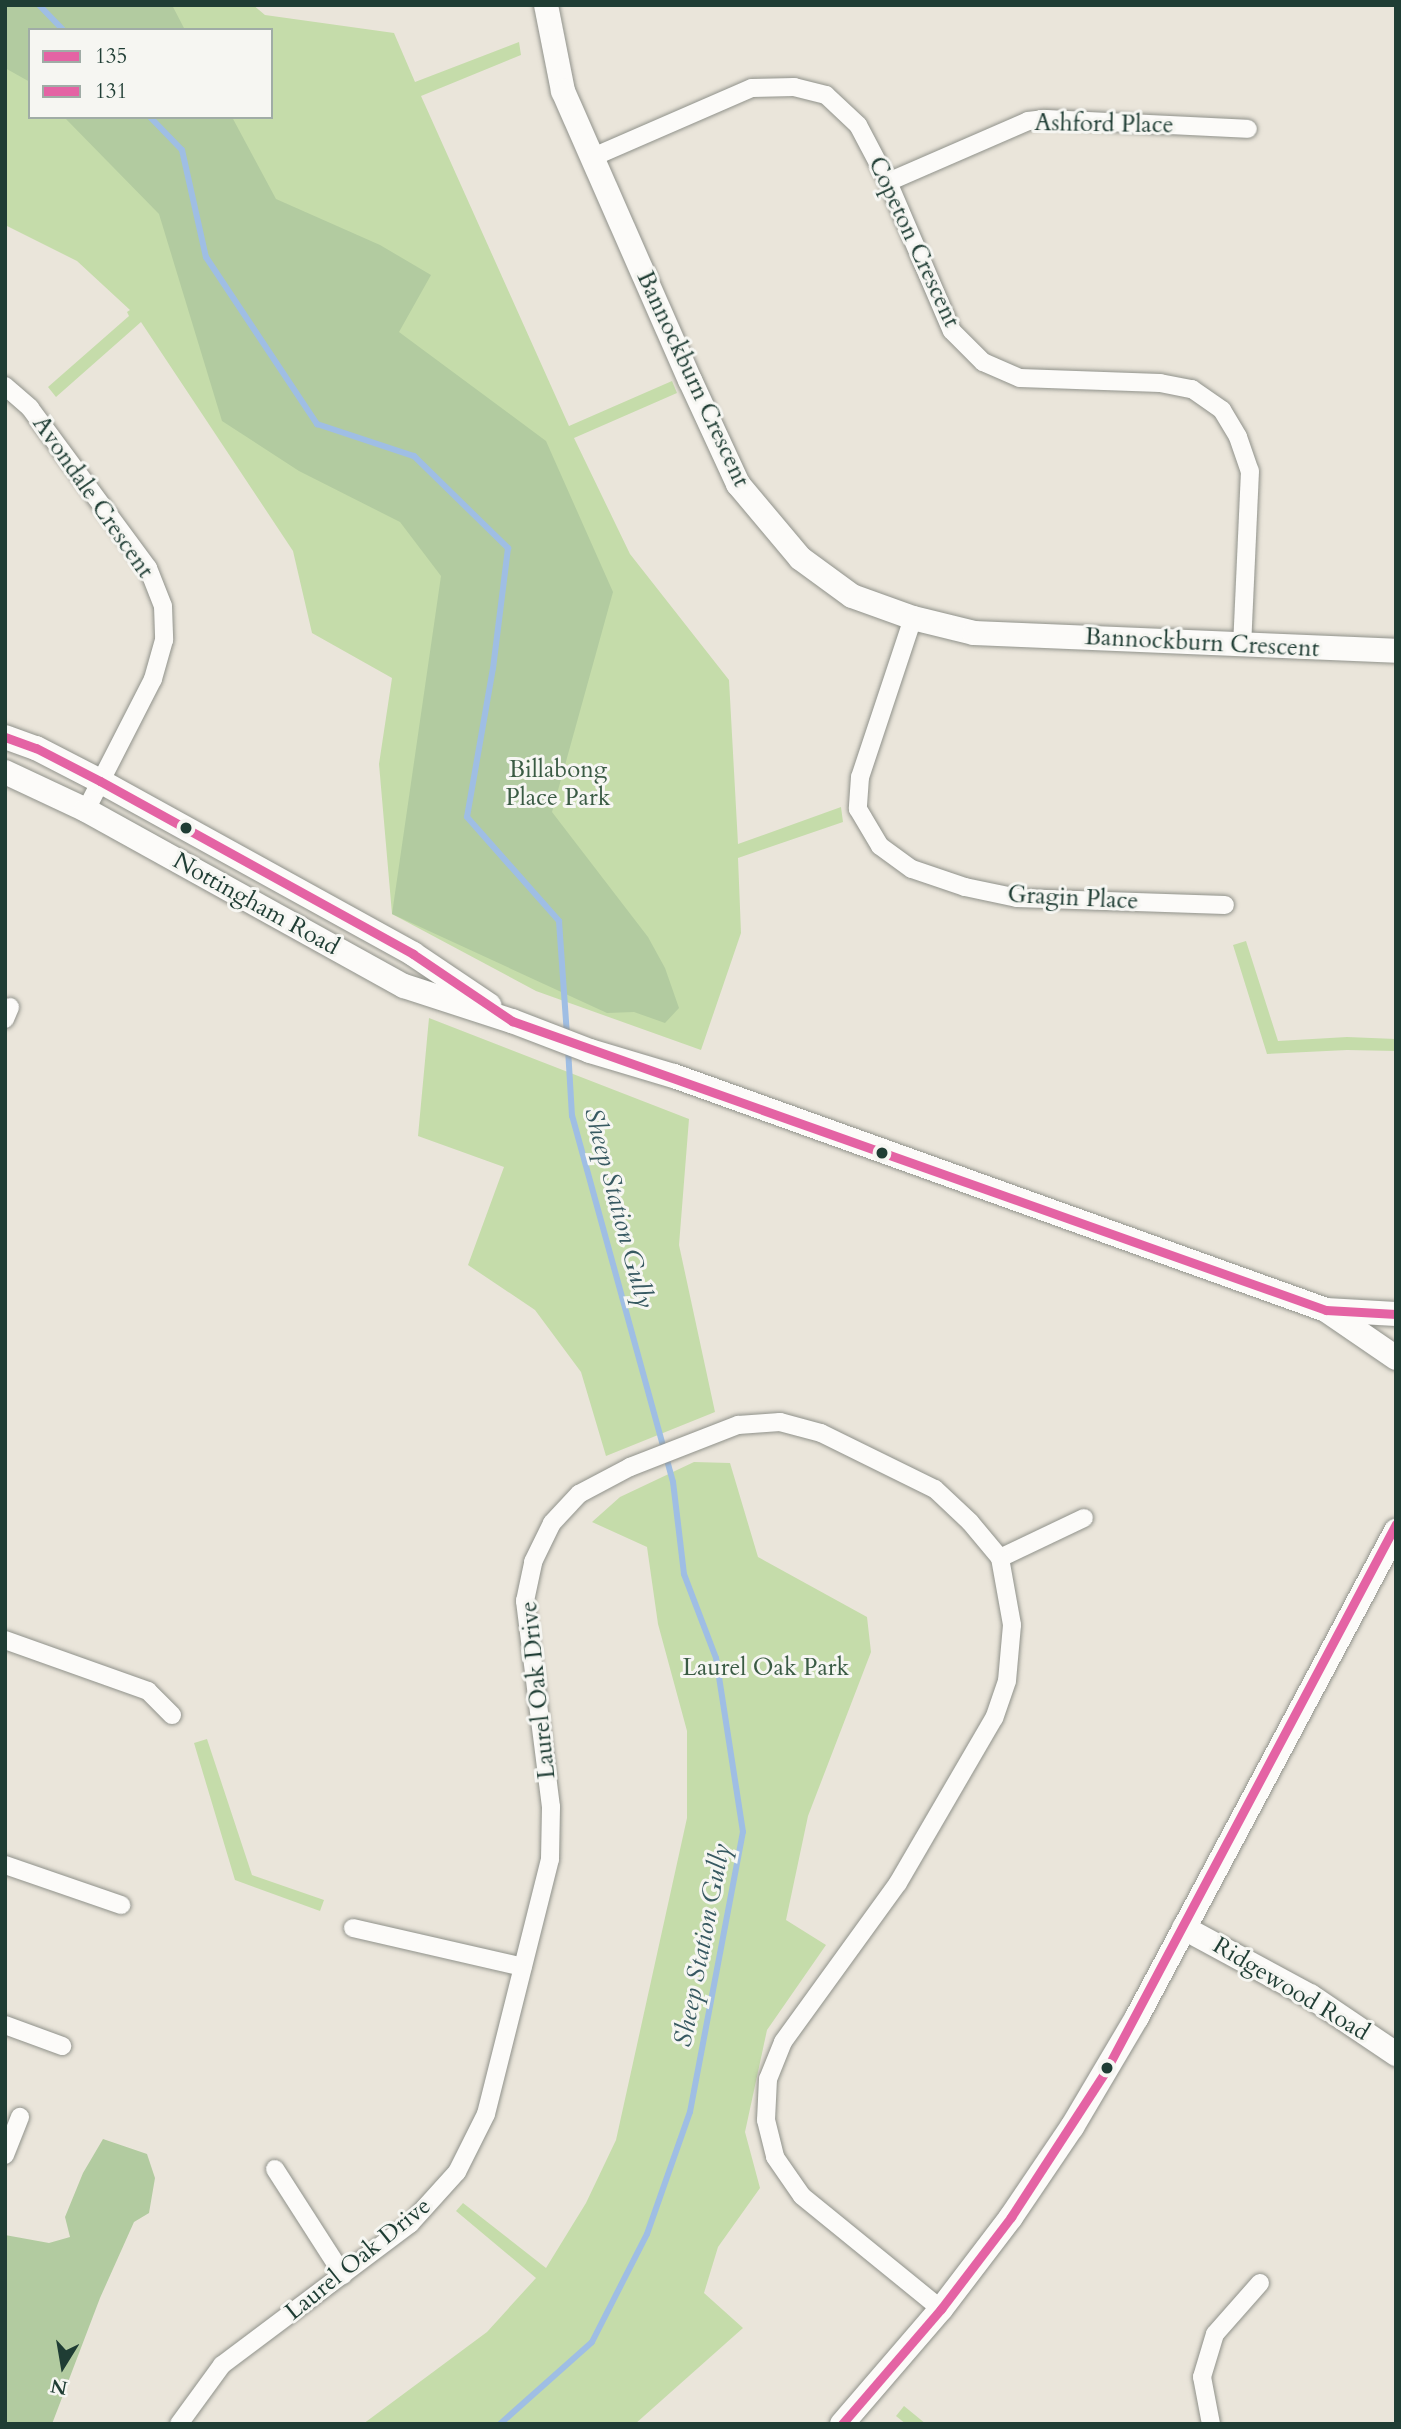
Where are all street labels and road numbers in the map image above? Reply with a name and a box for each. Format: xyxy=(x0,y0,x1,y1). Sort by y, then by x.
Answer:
street label: Ashford Place xyxy=(1034,108,1174,140)
street label: Copeton Crescent xyxy=(862,152,966,332)
street label: Bannockburn Crescent xyxy=(630,267,756,491)
street label: Avondale Crescent xyxy=(26,410,160,584)
street label: Bannockburn Crescent xyxy=(1084,622,1320,664)
street label: Nottingham Road xyxy=(168,846,344,962)
street label: Gragin Place xyxy=(1007,880,1139,916)
street label: Laurel Oak Drive xyxy=(514,1600,562,1780)
street label: Ridgewood Road xyxy=(1207,1931,1375,2047)
street label: Laurel Oak Drive xyxy=(279,2192,437,2326)

